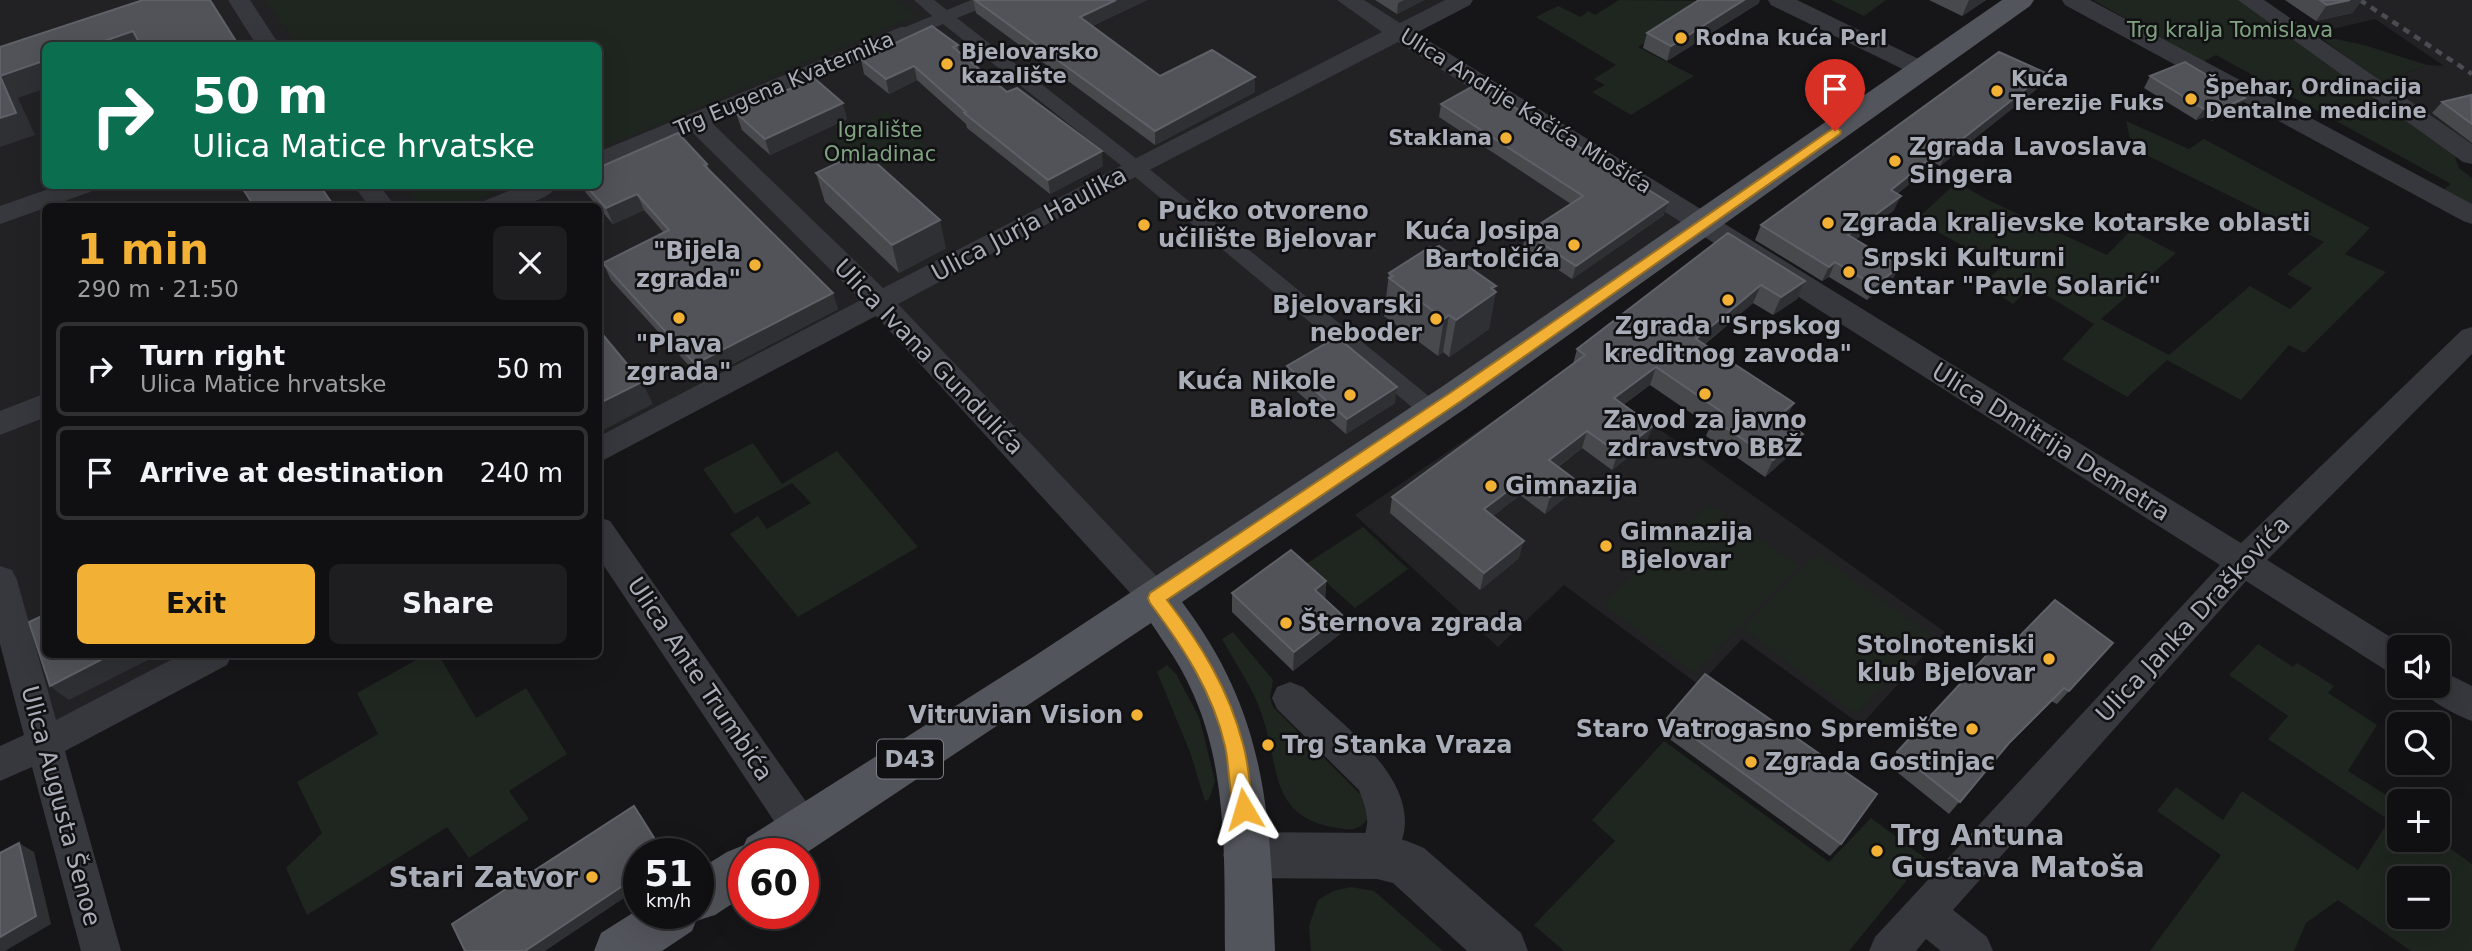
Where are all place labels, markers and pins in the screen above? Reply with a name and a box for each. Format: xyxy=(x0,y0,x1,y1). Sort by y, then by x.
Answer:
place label: Rodna kuća Perl xyxy=(1695,26,1887,50)
marker: Rodna kuća Perl xyxy=(1673,30,1689,46)
place label: Bjelovarsko kazalište xyxy=(961,40,1099,88)
marker: Bjelovarsko kazalište xyxy=(939,56,955,72)
pin xyxy=(1805,59,1865,131)
place label: Kuća Terezije Fuks xyxy=(2011,67,2164,115)
place label: Špehar, Ordinacija Dentalne medicine xyxy=(2205,74,2427,123)
marker: Kuća Terezije Fuks xyxy=(1989,83,2005,99)
marker: Špehar, Ordinacija Dentalne medicine xyxy=(2183,91,2199,107)
place label: Staklana xyxy=(1388,126,1492,150)
marker: Staklana xyxy=(1498,130,1514,146)
place label: Zgrada Lavoslava Singera xyxy=(1909,133,2148,189)
marker: Zgrada Lavoslava Singera xyxy=(1887,153,1903,169)
place label: Pučko otvoreno učilište Bjelovar xyxy=(1158,197,1376,253)
place label: Zgrada kraljevske kotarske oblasti xyxy=(1842,209,2311,237)
marker: Zgrada kraljevske kotarske oblasti xyxy=(1820,215,1836,231)
marker: Pučko otvoreno učilište Bjelovar xyxy=(1136,217,1152,233)
place label: Kuća Josipa Bartolčića xyxy=(1405,217,1560,273)
place label: "Bijela zgrada" xyxy=(636,237,741,293)
marker: Kuća Josipa Bartolčića xyxy=(1566,237,1582,253)
place label: Srpski Kulturni Centar "Pavle Solarić" xyxy=(1863,244,2161,300)
marker: "Bijela zgrada" xyxy=(747,257,763,273)
marker: Srpski Kulturni Centar "Pavle Solarić" xyxy=(1841,264,1857,280)
place label: Bjelovarski neboder xyxy=(1272,291,1422,347)
marker: Zgrada "Srpskog kreditnog zavoda" xyxy=(1720,292,1736,308)
marker: "Plava zgrada" xyxy=(671,310,687,326)
marker: Bjelovarski neboder xyxy=(1428,311,1444,327)
place label: Zgrada "Srpskog kreditnog zavoda" xyxy=(1604,312,1852,368)
place label: "Plava zgrada" xyxy=(626,330,732,386)
place label: Kuća Nikole Balote xyxy=(1177,367,1336,423)
marker: Zavod za javno zdravstvo BBŽ xyxy=(1697,386,1713,402)
marker: Kuća Nikole Balote xyxy=(1342,387,1358,403)
place label: Zavod za javno zdravstvo BBŽ xyxy=(1603,406,1807,462)
place label: Gimnazija xyxy=(1505,472,1638,500)
marker: Gimnazija xyxy=(1483,478,1499,494)
place label: Gimnazija Bjelovar xyxy=(1620,518,1753,574)
marker: Gimnazija Bjelovar xyxy=(1598,538,1614,554)
place label: Šternova zgrada xyxy=(1300,607,1523,637)
marker: Šternova zgrada xyxy=(1278,615,1294,631)
place label: Stolnoteniski klub Bjelovar xyxy=(1856,631,2035,687)
marker: Stolnoteniski klub Bjelovar xyxy=(2041,651,2057,667)
place label: Vitruvian Vision xyxy=(908,701,1123,729)
marker: Vitruvian Vision xyxy=(1129,707,1145,723)
place label: Staro Vatrogasno Spremište xyxy=(1576,715,1958,743)
marker: Staro Vatrogasno Spremište xyxy=(1964,721,1980,737)
place label: Trg Stanka Vraza xyxy=(1282,731,1512,759)
marker: Trg Stanka Vraza xyxy=(1260,737,1276,753)
place label: Zgrada Gostinjac xyxy=(1765,748,1995,776)
marker: Zgrada Gostinjac xyxy=(1743,754,1759,770)
place label: Trg Antuna Gustava Matoša xyxy=(1891,819,2145,884)
marker: Trg Antuna Gustava Matoša xyxy=(1869,843,1885,859)
place label: Stari Zatvor xyxy=(389,861,578,894)
marker: Stari Zatvor xyxy=(584,869,600,885)

